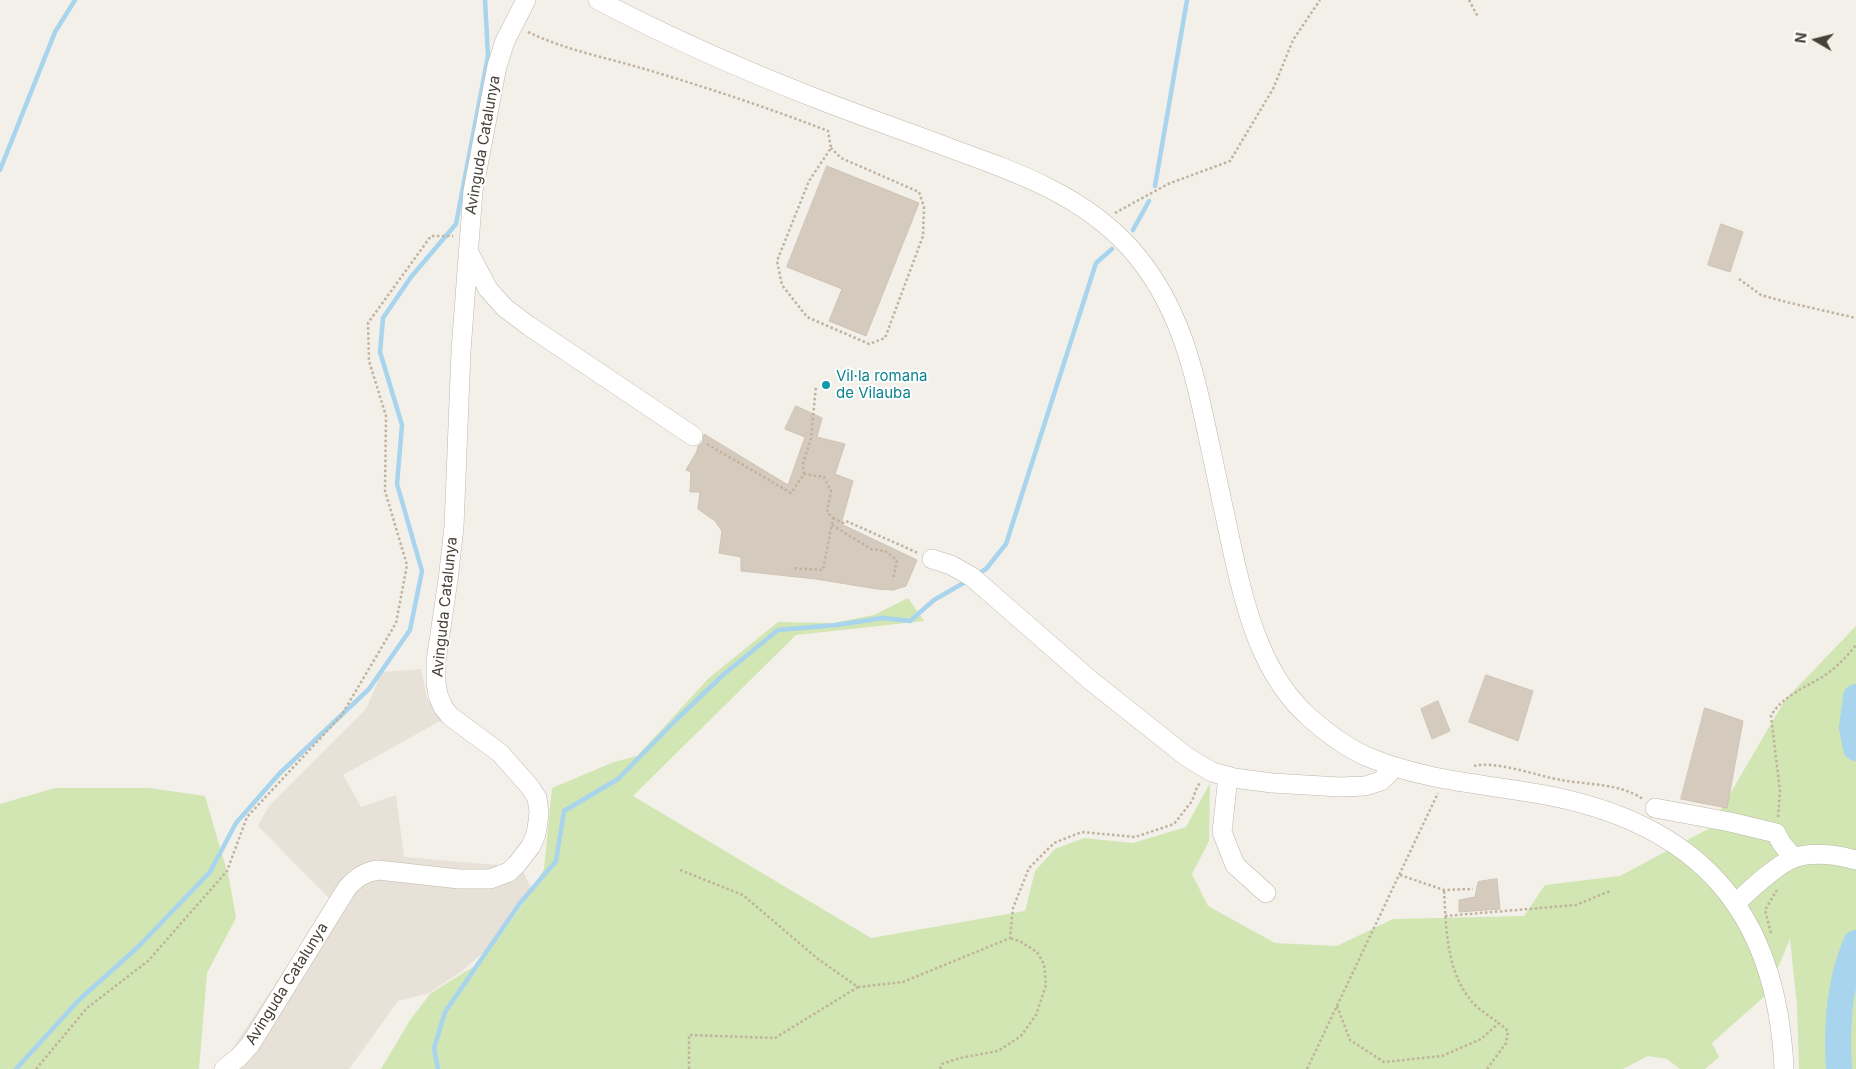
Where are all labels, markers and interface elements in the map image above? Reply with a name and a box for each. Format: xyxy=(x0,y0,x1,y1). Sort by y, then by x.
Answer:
north arrow xyxy=(1791,15,1841,65)
text: N xyxy=(1791,31,1810,44)
street label: Avinguda Catalunya xyxy=(462,74,504,216)
place label: Vil·la romana de Vilauba xyxy=(836,367,927,402)
marker: Vil·la romana de Vilauba xyxy=(820,379,832,391)
street label: Avinguda Catalunya xyxy=(429,536,461,678)
street label: Avinguda Catalunya xyxy=(242,920,332,1048)

